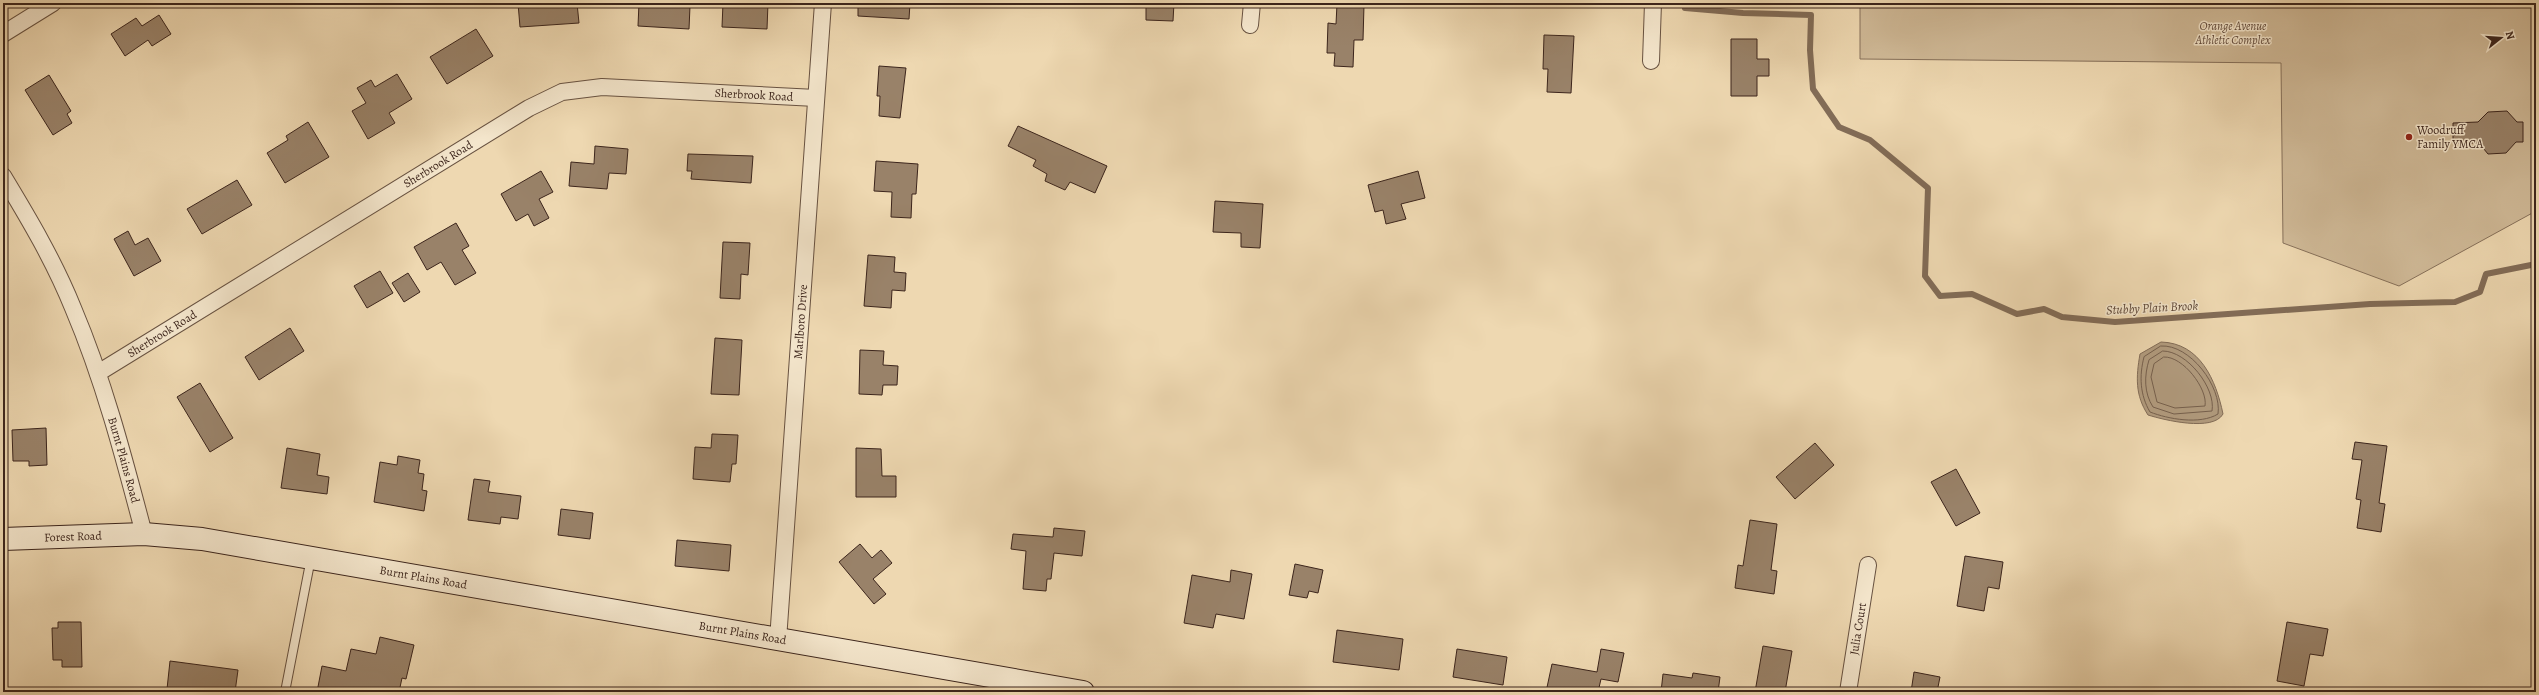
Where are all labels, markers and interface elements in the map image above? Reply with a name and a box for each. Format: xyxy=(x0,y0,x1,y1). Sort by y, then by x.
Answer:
park label: Orange Avenue Athletic Complex xyxy=(2195,18,2271,48)
north arrow xyxy=(2481,18,2521,58)
text: N xyxy=(2502,29,2518,41)
street label: Sherbrook Road xyxy=(714,85,794,105)
place label: Woodruff Family YMCA xyxy=(2416,122,2484,152)
marker: Woodruff Family YMCA xyxy=(2404,132,2414,142)
street label: Sherbrook Road xyxy=(400,136,476,191)
street label: Marlboro Drive xyxy=(790,284,811,360)
water label: Stubby Plain Brook xyxy=(2105,297,2199,318)
street label: Sherbrook Road xyxy=(124,306,200,361)
street label: Burnt Plains Road xyxy=(104,415,144,505)
street label: Forest Road xyxy=(44,527,103,546)
street label: Burnt Plains Road xyxy=(378,562,469,593)
street label: Julia Court xyxy=(1846,601,1870,656)
street label: Burnt Plains Road xyxy=(698,617,788,648)

